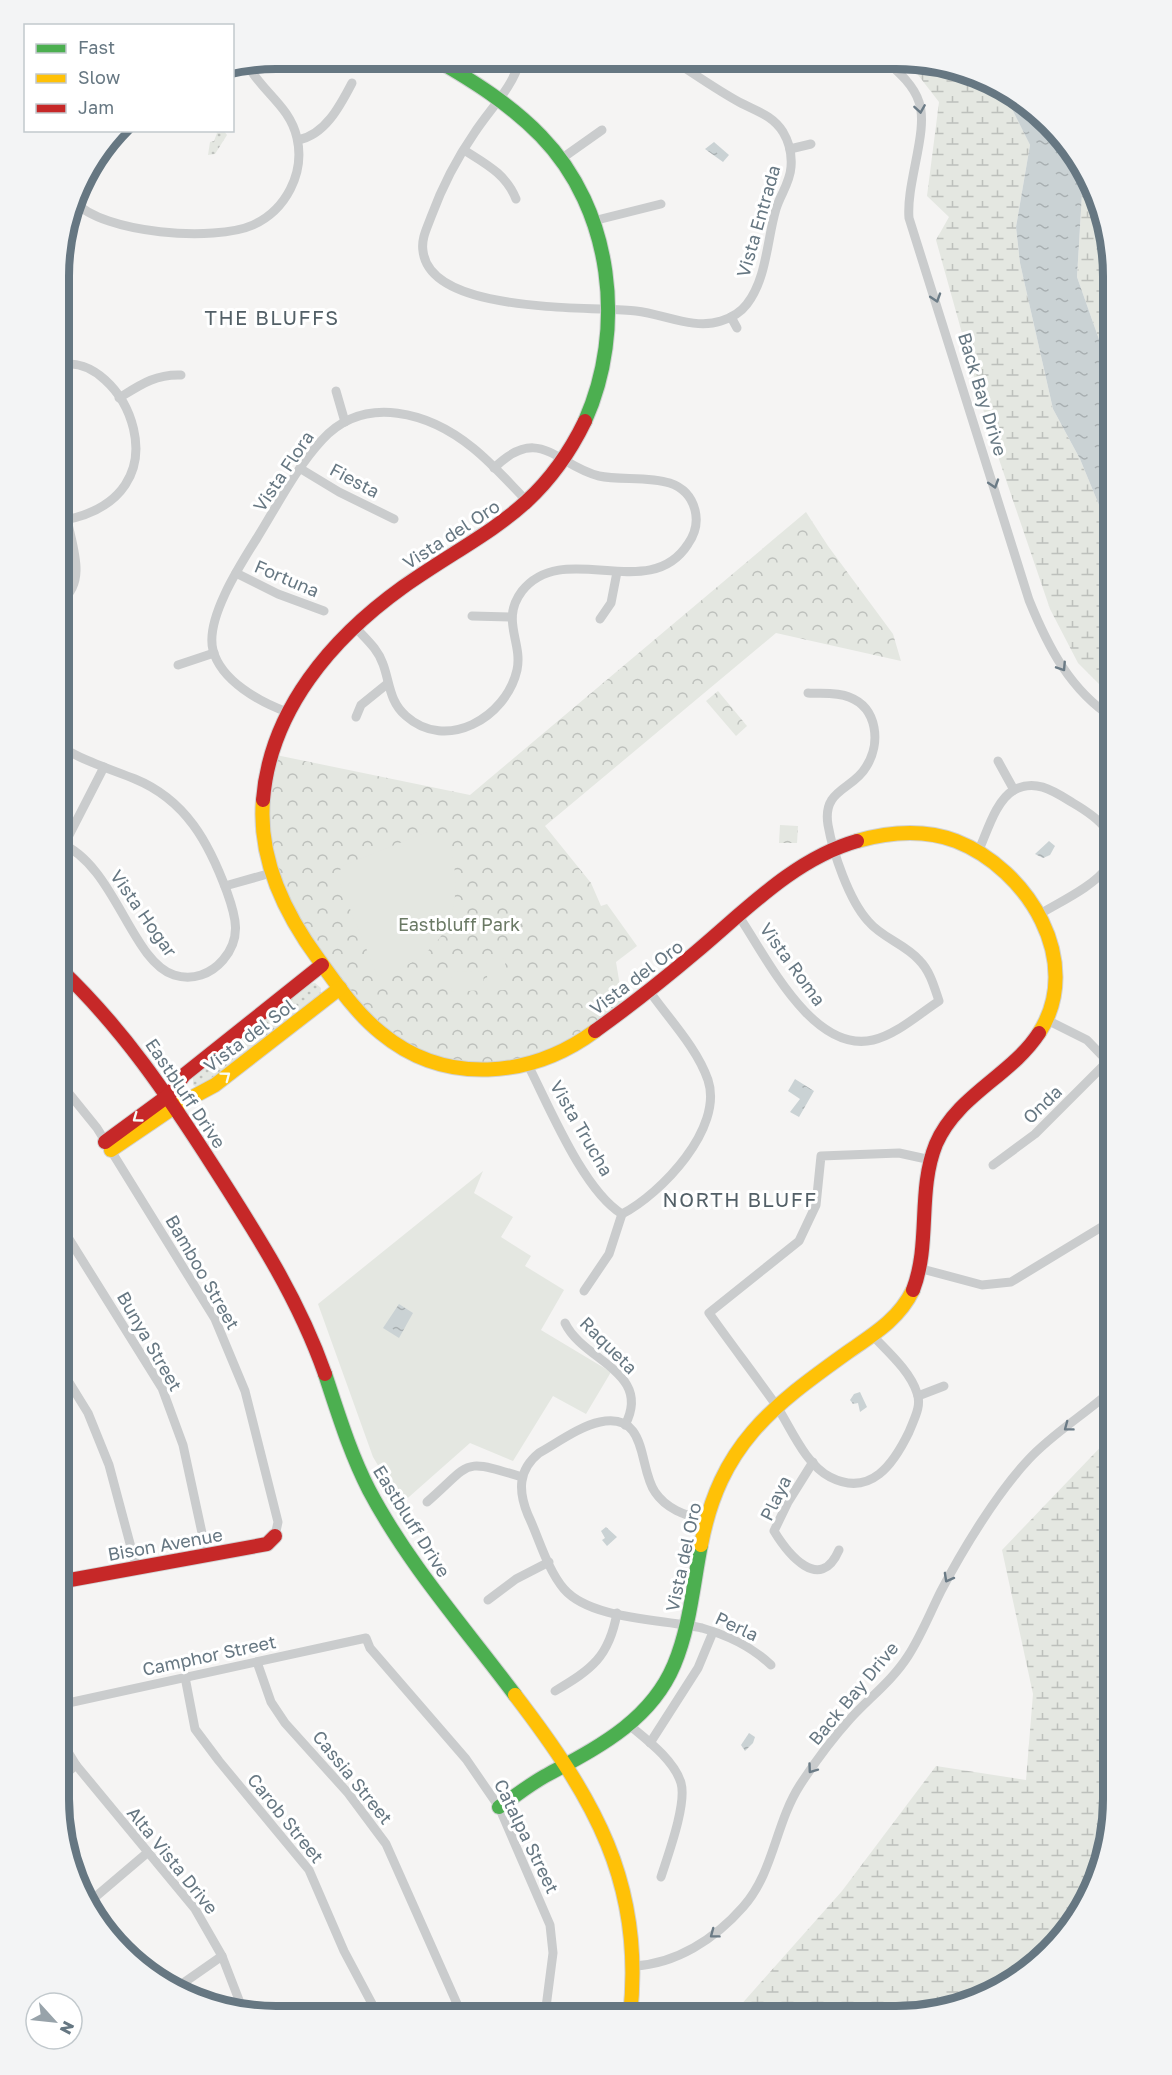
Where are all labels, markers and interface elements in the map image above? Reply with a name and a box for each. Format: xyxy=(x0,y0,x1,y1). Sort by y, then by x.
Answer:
legend xyxy=(24,24,234,132)
text: Fast xyxy=(78,36,115,58)
text: Slow xyxy=(78,66,121,88)
text: Jam xyxy=(78,96,114,118)
one-way arrow xyxy=(913,104,925,114)
street label: Vista Entrada xyxy=(731,162,785,280)
one-way arrow xyxy=(929,292,941,303)
district label: THE BLUFFS xyxy=(205,305,340,329)
street label: Back Bay Drive xyxy=(954,330,1012,458)
street label: Vista Flora xyxy=(248,427,318,515)
street label: Fiesta xyxy=(326,458,384,502)
one-way arrow xyxy=(987,478,999,489)
street label: Vista del Oro xyxy=(398,495,504,573)
street label: Fortuna xyxy=(251,555,323,601)
one-way arrow xyxy=(1054,660,1065,671)
street label: Vista Hogar xyxy=(106,865,182,961)
park label: Eastbluff Park xyxy=(398,913,520,935)
street label: Vista Roma xyxy=(756,918,830,1010)
street label: Vista del Oro xyxy=(585,935,687,1019)
street label: Vista del Sol xyxy=(199,994,299,1076)
street label: Eastbluff Drive xyxy=(141,1034,231,1152)
one-way arrow xyxy=(219,1072,230,1083)
street label: Vista Trucha xyxy=(546,1076,618,1180)
street label: Onda xyxy=(1018,1080,1066,1128)
one-way arrow xyxy=(133,1111,144,1122)
district label: NORTH BLUFF xyxy=(662,1187,818,1211)
street label: Bamboo Street xyxy=(161,1211,245,1333)
street label: Bunya Street xyxy=(113,1287,187,1395)
street label: Raqueta xyxy=(576,1312,642,1378)
one-way arrow xyxy=(1064,1420,1075,1431)
street label: Eastbluff Drive xyxy=(369,1461,455,1581)
street label: Playa xyxy=(755,1472,795,1524)
street label: Vista del Oro xyxy=(661,1500,705,1614)
street label: Bison Avenue xyxy=(106,1523,224,1565)
one-way arrow xyxy=(944,1572,955,1582)
street label: Perla xyxy=(712,1607,762,1645)
street label: Camphor Street xyxy=(140,1630,278,1680)
street label: Back Bay Drive xyxy=(804,1637,902,1749)
street label: Cassia Street xyxy=(308,1726,398,1828)
one-way arrow xyxy=(808,1763,819,1774)
street label: Carob Street xyxy=(243,1769,329,1867)
street label: Catalpa Street xyxy=(490,1775,564,1897)
street label: Alta Vista Drive xyxy=(123,1802,223,1918)
one-way arrow xyxy=(709,1927,720,1938)
north arrow xyxy=(24,1991,84,2051)
text: N xyxy=(56,2018,79,2038)

